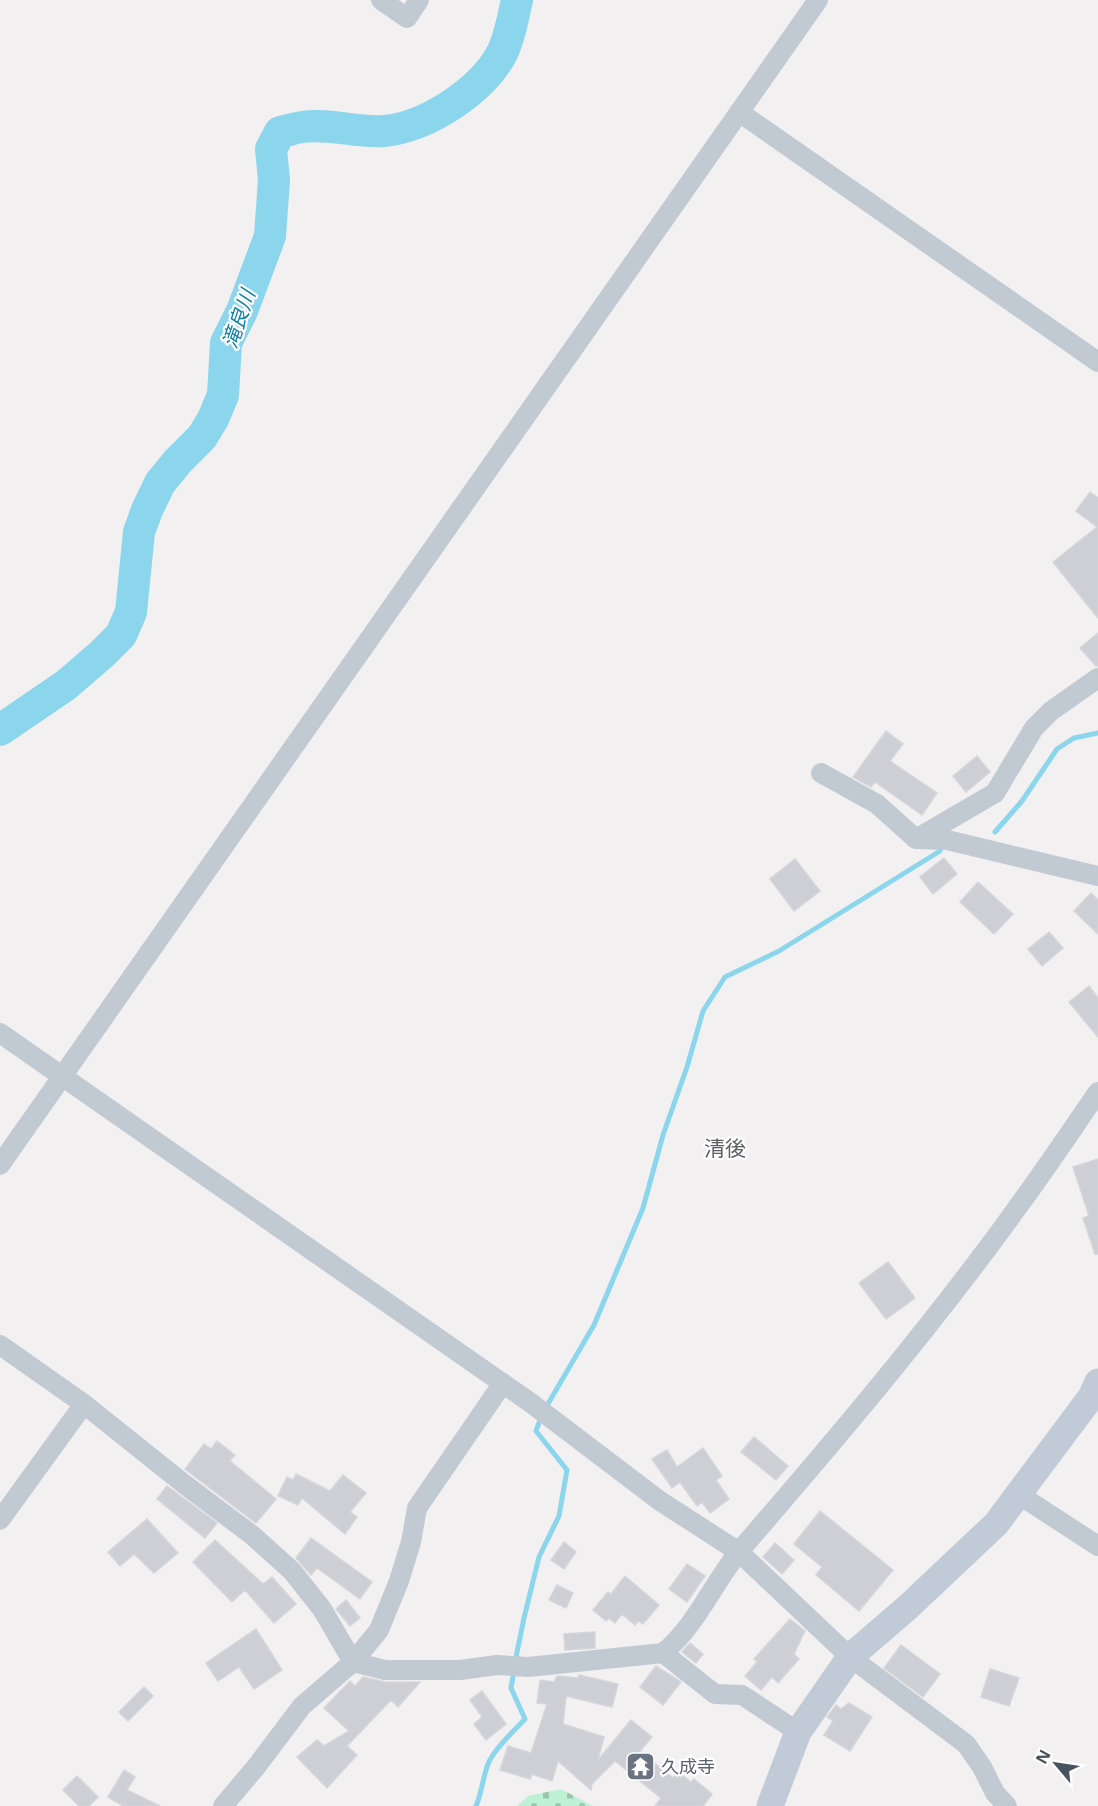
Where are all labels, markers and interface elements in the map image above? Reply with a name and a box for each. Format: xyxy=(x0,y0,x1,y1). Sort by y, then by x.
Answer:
water label: 滝良川 xyxy=(216,284,262,352)
district label: 清後 xyxy=(704,1134,746,1162)
north arrow xyxy=(1026,1734,1086,1794)
text: N xyxy=(1030,1746,1056,1768)
temple icon: 久成寺 xyxy=(624,1751,656,1783)
place label: 久成寺 xyxy=(661,1754,715,1778)

